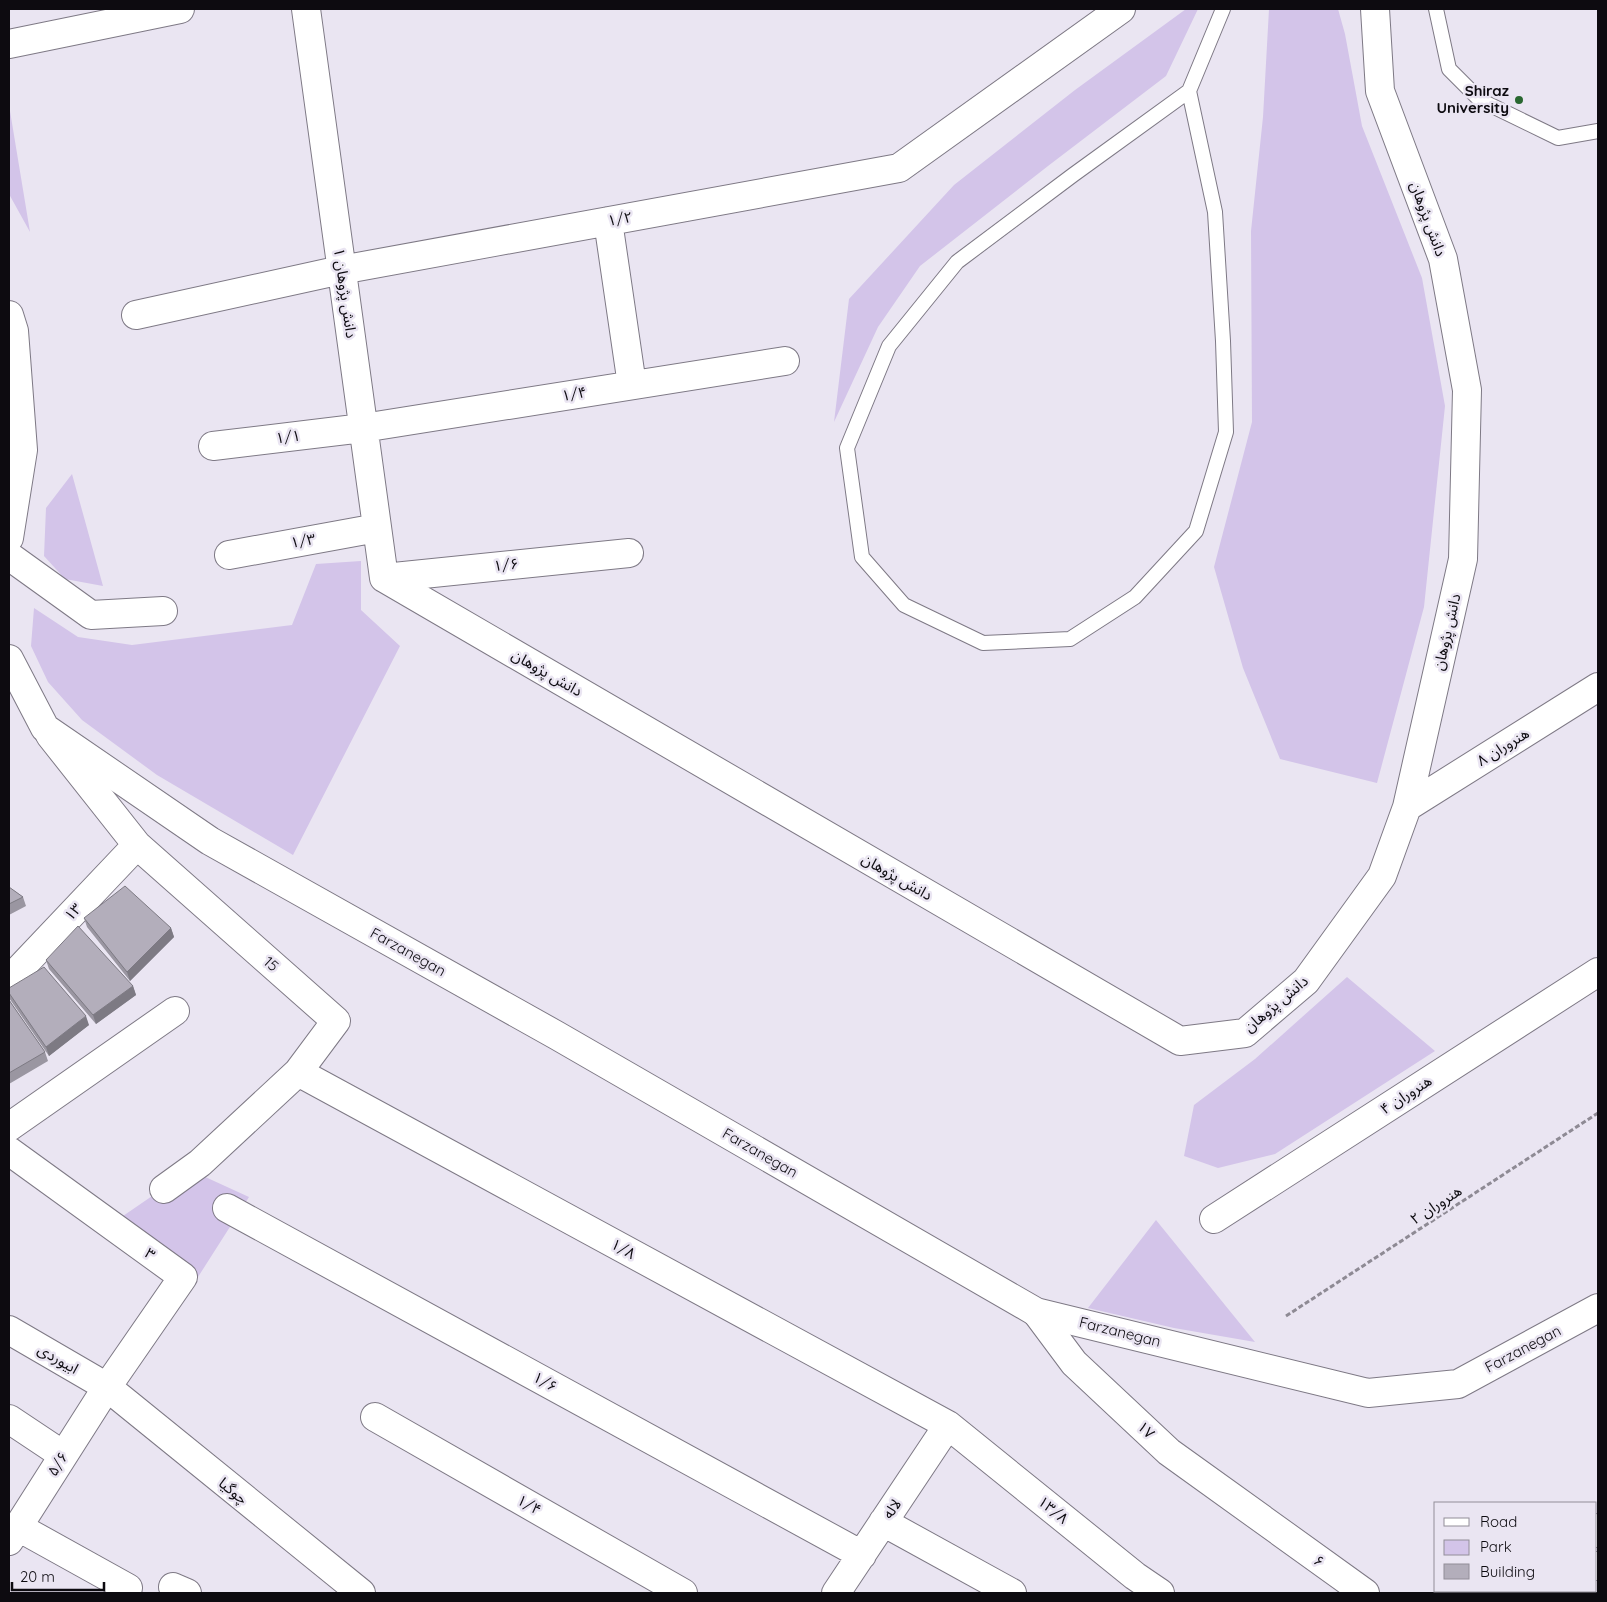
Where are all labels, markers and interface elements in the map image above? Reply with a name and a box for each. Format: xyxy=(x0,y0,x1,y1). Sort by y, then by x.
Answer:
place label: Shiraz University xyxy=(1437,81,1509,117)
marker: Shiraz University xyxy=(1513,94,1525,106)
street label: دانش پژوهان xyxy=(1405,179,1451,259)
street label: ۱/۲ xyxy=(606,207,634,230)
street label: دانش پژوهان ۱ xyxy=(329,247,361,339)
street label: ۱/۴ xyxy=(560,382,588,405)
street label: ۱/۱ xyxy=(274,426,302,447)
street label: ۱/۳ xyxy=(289,529,317,552)
street label: ۱/۶ xyxy=(493,554,519,575)
street label: دانش پژوهان xyxy=(1428,592,1466,672)
street label: دانش پژوهان xyxy=(508,645,586,701)
street label: هنروران ۸ xyxy=(1473,723,1532,770)
street label: دانش پژوهان xyxy=(858,849,936,905)
street label: ۱۳ xyxy=(60,899,86,924)
street label: Farzanegan xyxy=(367,923,449,980)
street label: 15 xyxy=(260,952,283,975)
street label: دانش پژوهان xyxy=(1240,971,1312,1037)
street label: هنروران ۴ xyxy=(1376,1071,1435,1118)
street label: Farzanegan xyxy=(719,1123,801,1182)
street label: هنروران ۲ xyxy=(1406,1181,1465,1228)
street label: ۱/۸ xyxy=(608,1234,639,1263)
street label: ۳ xyxy=(141,1243,160,1264)
street label: Farzanegan xyxy=(1077,1312,1163,1351)
street label: Farzanegan xyxy=(1481,1321,1564,1377)
street label: ابیوردی xyxy=(34,1339,82,1378)
street label: ۱/۶ xyxy=(530,1367,561,1396)
street label: ۱۷ xyxy=(1134,1417,1159,1443)
street label: ۵/۶ xyxy=(43,1448,72,1479)
street label: چوگیا xyxy=(214,1473,252,1509)
street label: ۱/۴ xyxy=(514,1490,545,1519)
street label: ۱۳/۸ xyxy=(1034,1492,1073,1528)
street label: لاله xyxy=(878,1495,905,1522)
legend xyxy=(1434,1502,1597,1592)
text: Road xyxy=(1480,1512,1517,1531)
text: Park xyxy=(1480,1537,1512,1556)
street label: ۶ xyxy=(1310,1550,1328,1571)
scale bar xyxy=(12,1560,105,1592)
text: Building xyxy=(1480,1562,1535,1581)
text: 20 m xyxy=(20,1567,55,1586)

